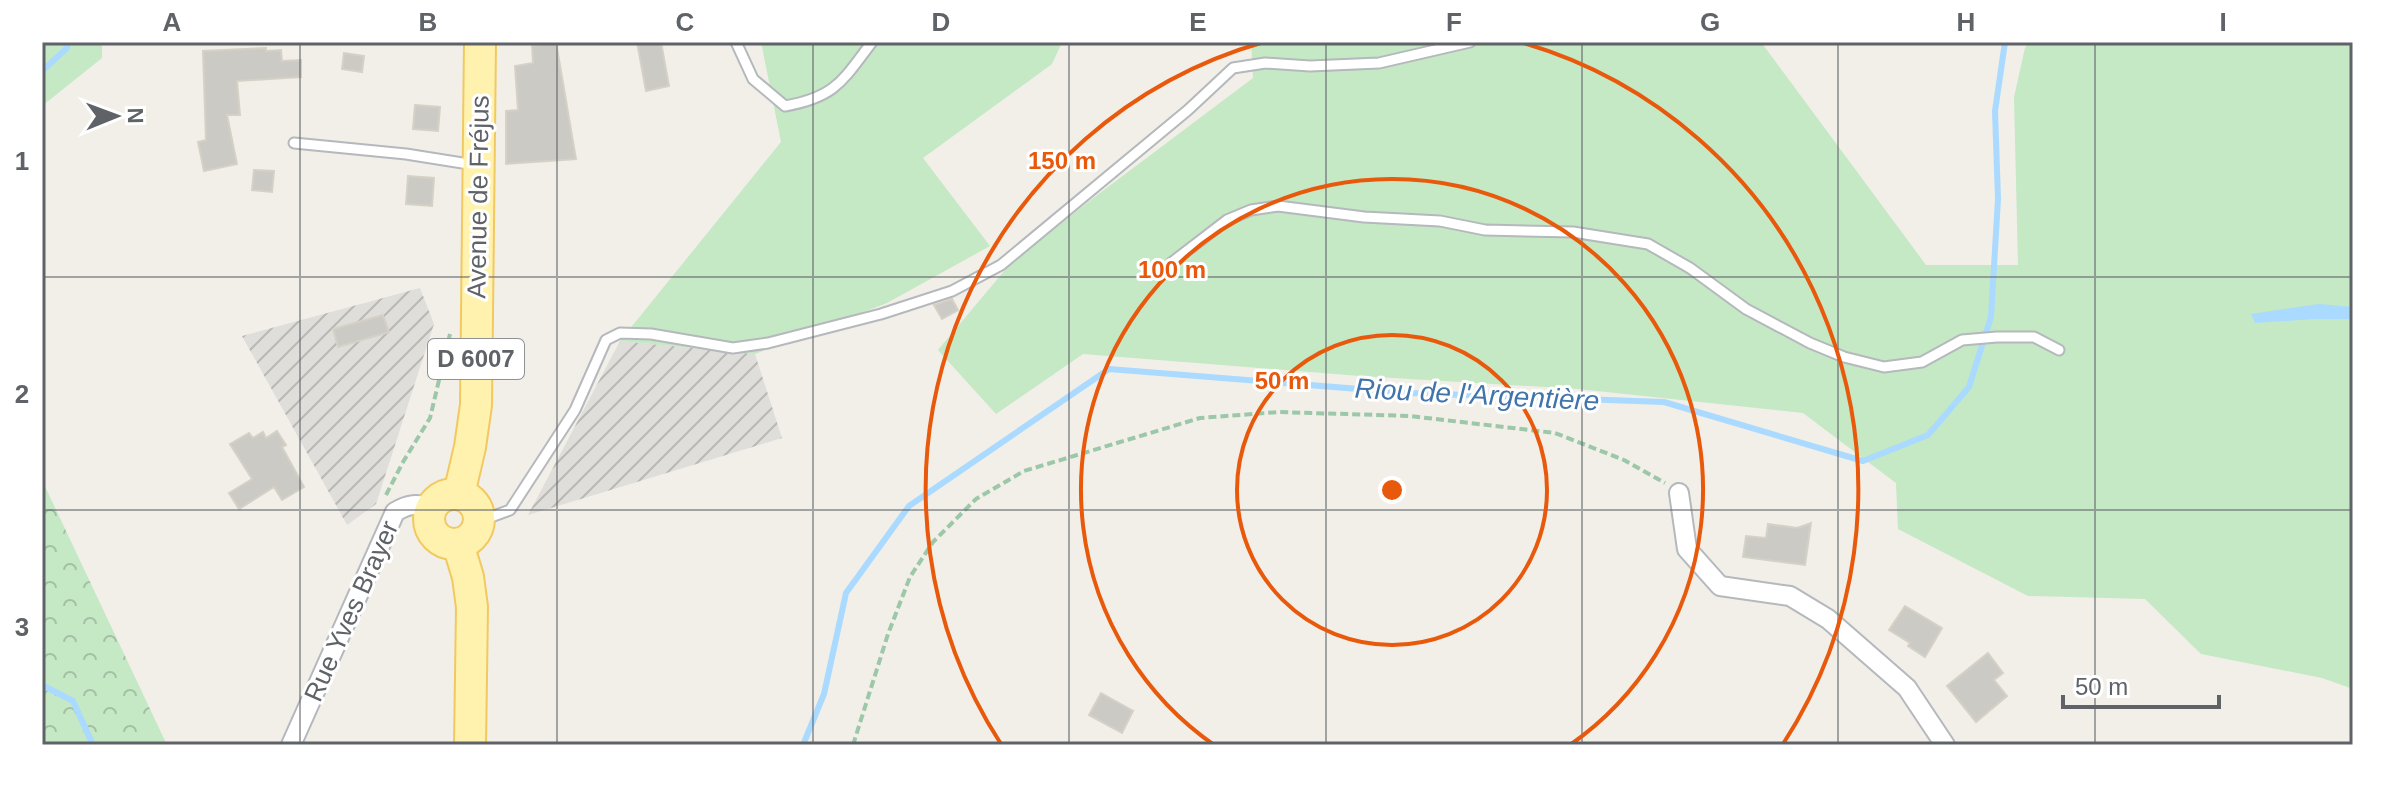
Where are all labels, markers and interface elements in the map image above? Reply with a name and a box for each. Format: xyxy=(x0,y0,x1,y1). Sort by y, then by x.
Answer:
text: A xyxy=(163,7,182,37)
text: B xyxy=(419,7,437,37)
text: C xyxy=(676,7,695,37)
text: D xyxy=(932,7,950,37)
text: E xyxy=(1189,7,1207,37)
text: F xyxy=(1446,7,1462,37)
text: G xyxy=(1700,7,1720,37)
text: H xyxy=(1957,7,1975,37)
text: I xyxy=(2219,7,2227,37)
north arrow xyxy=(76,76,156,156)
street label: Avenue de Fréjus xyxy=(461,95,495,299)
text: N xyxy=(123,107,148,124)
text: 1 xyxy=(15,146,29,176)
text: 150 m xyxy=(1028,147,1096,174)
text: 100 m xyxy=(1138,256,1206,283)
road number: D 6007 xyxy=(428,339,524,379)
text: 50 m xyxy=(1255,367,1309,394)
water label: Riou de l'Argentière xyxy=(1354,373,1600,416)
text: 2 xyxy=(15,379,29,409)
centre of rings xyxy=(1378,476,1406,504)
street label: Rue Yves Brayer xyxy=(298,516,404,706)
text: 3 xyxy=(15,612,29,642)
scale bar xyxy=(2063,659,2219,709)
text: 50 m xyxy=(2075,673,2128,700)

